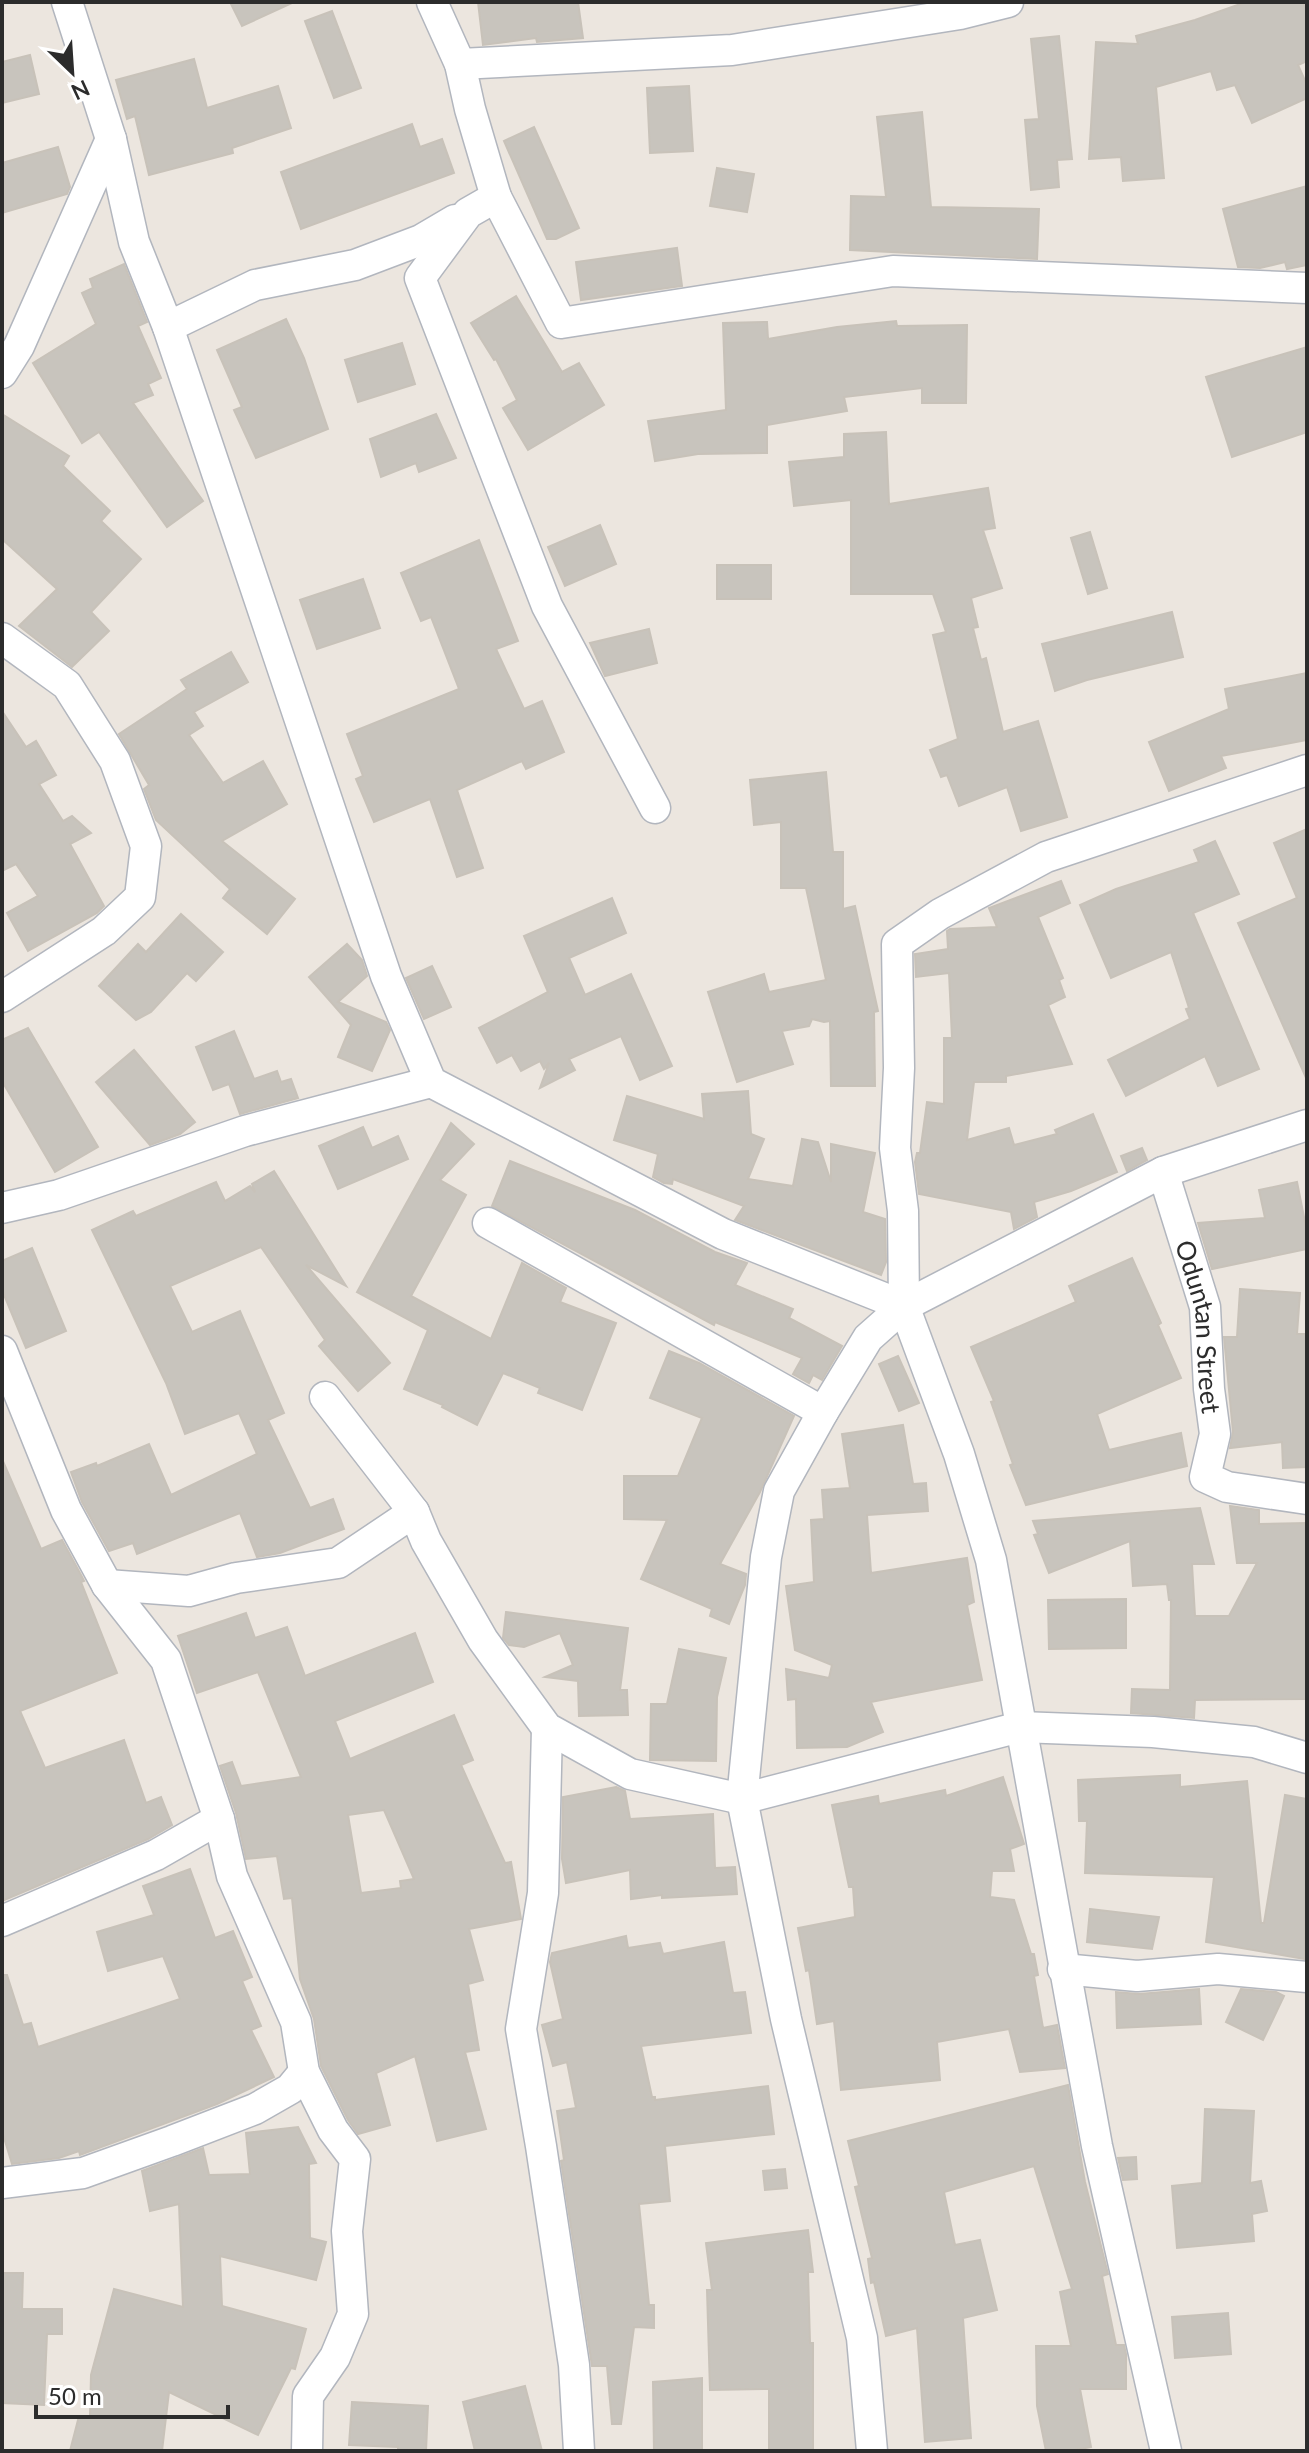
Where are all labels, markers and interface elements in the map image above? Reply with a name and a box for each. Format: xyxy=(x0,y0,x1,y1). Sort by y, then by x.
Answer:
north arrow xyxy=(32,32,112,112)
text: N xyxy=(67,75,94,106)
street label: Oduntan Street xyxy=(1169,1236,1228,1416)
scale bar xyxy=(36,2369,228,2419)
text: 50 m xyxy=(48,2381,102,2410)

